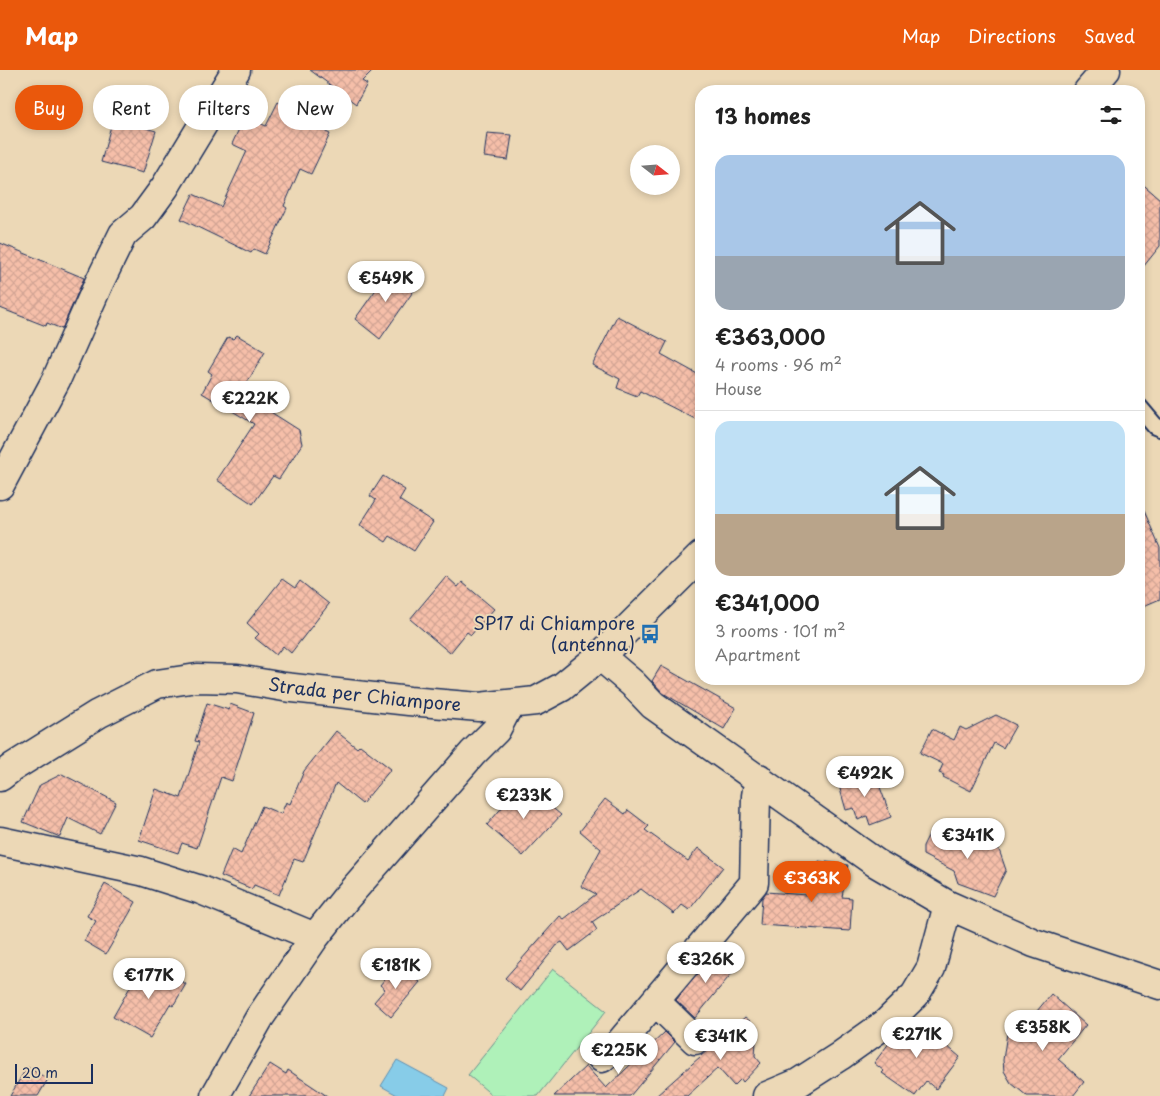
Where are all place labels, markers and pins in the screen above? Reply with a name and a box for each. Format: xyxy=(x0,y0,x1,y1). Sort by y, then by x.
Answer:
pin: €549K xyxy=(351,260,421,303)
pin: €222K xyxy=(215,380,285,423)
place label: SP17 di Chiampore (antenna) xyxy=(473,609,635,657)
bus stop icon: SP17 di Chiampore (antenna) xyxy=(639,623,661,645)
pin: €492K xyxy=(830,756,900,798)
pin: €233K xyxy=(489,778,559,820)
pin: €341K xyxy=(933,818,1003,860)
pin: €363K xyxy=(777,860,847,903)
pin: €326K xyxy=(671,942,741,984)
pin: €181K xyxy=(361,948,431,990)
pin: €177K xyxy=(114,958,184,1000)
pin: €358K xyxy=(1008,1010,1078,1052)
pin: €271K xyxy=(882,1016,952,1059)
pin: €341K xyxy=(686,1018,756,1061)
pin: €225K xyxy=(584,1032,654,1075)

